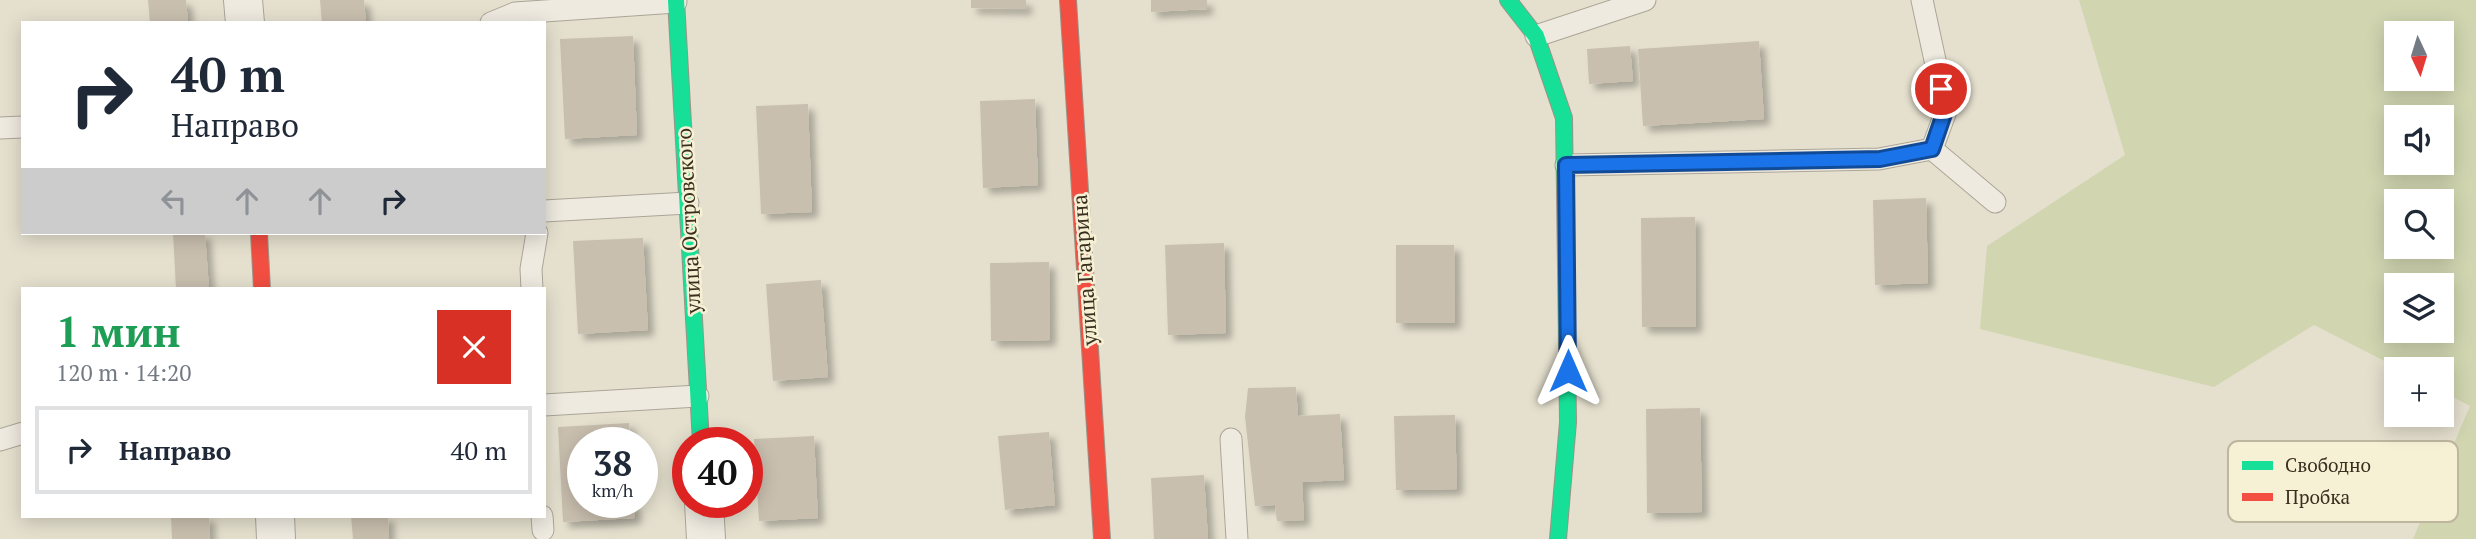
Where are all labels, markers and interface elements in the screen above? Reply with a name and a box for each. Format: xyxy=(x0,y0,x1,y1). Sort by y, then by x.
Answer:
north arrow xyxy=(2384,21,2454,91)
map controls xyxy=(2384,21,2454,427)
text: 40 m xyxy=(171,41,285,106)
icon: right xyxy=(56,49,147,140)
pin xyxy=(1911,59,1971,119)
icon: arrive xyxy=(1922,70,1960,108)
text: Направо xyxy=(171,104,299,146)
button: sound xyxy=(2384,105,2454,175)
street label: улица Островского xyxy=(669,127,707,316)
icon: left xyxy=(155,182,193,220)
icon: ahead xyxy=(228,182,266,220)
icon: ahead xyxy=(301,182,339,220)
icon: right xyxy=(374,182,412,220)
button: search xyxy=(2384,189,2454,259)
street label: улица Гагарина xyxy=(1065,193,1103,348)
button: layers xyxy=(2384,273,2454,343)
text: 1 мин xyxy=(56,303,181,359)
button: close xyxy=(437,310,511,384)
position arrow xyxy=(1531,334,1605,408)
text: 120 m · 14:20 xyxy=(56,357,191,388)
button: + xyxy=(2384,357,2454,427)
speed limit sign: 40 xyxy=(672,427,763,518)
icon: right xyxy=(60,431,98,469)
text: Направо xyxy=(119,433,231,467)
text: 40 m xyxy=(451,433,507,467)
text: 38 xyxy=(593,440,632,486)
legend xyxy=(2228,441,2458,522)
text: Свободно xyxy=(2285,452,2371,477)
text: km/h xyxy=(592,478,633,502)
text: Пробка xyxy=(2285,484,2350,509)

